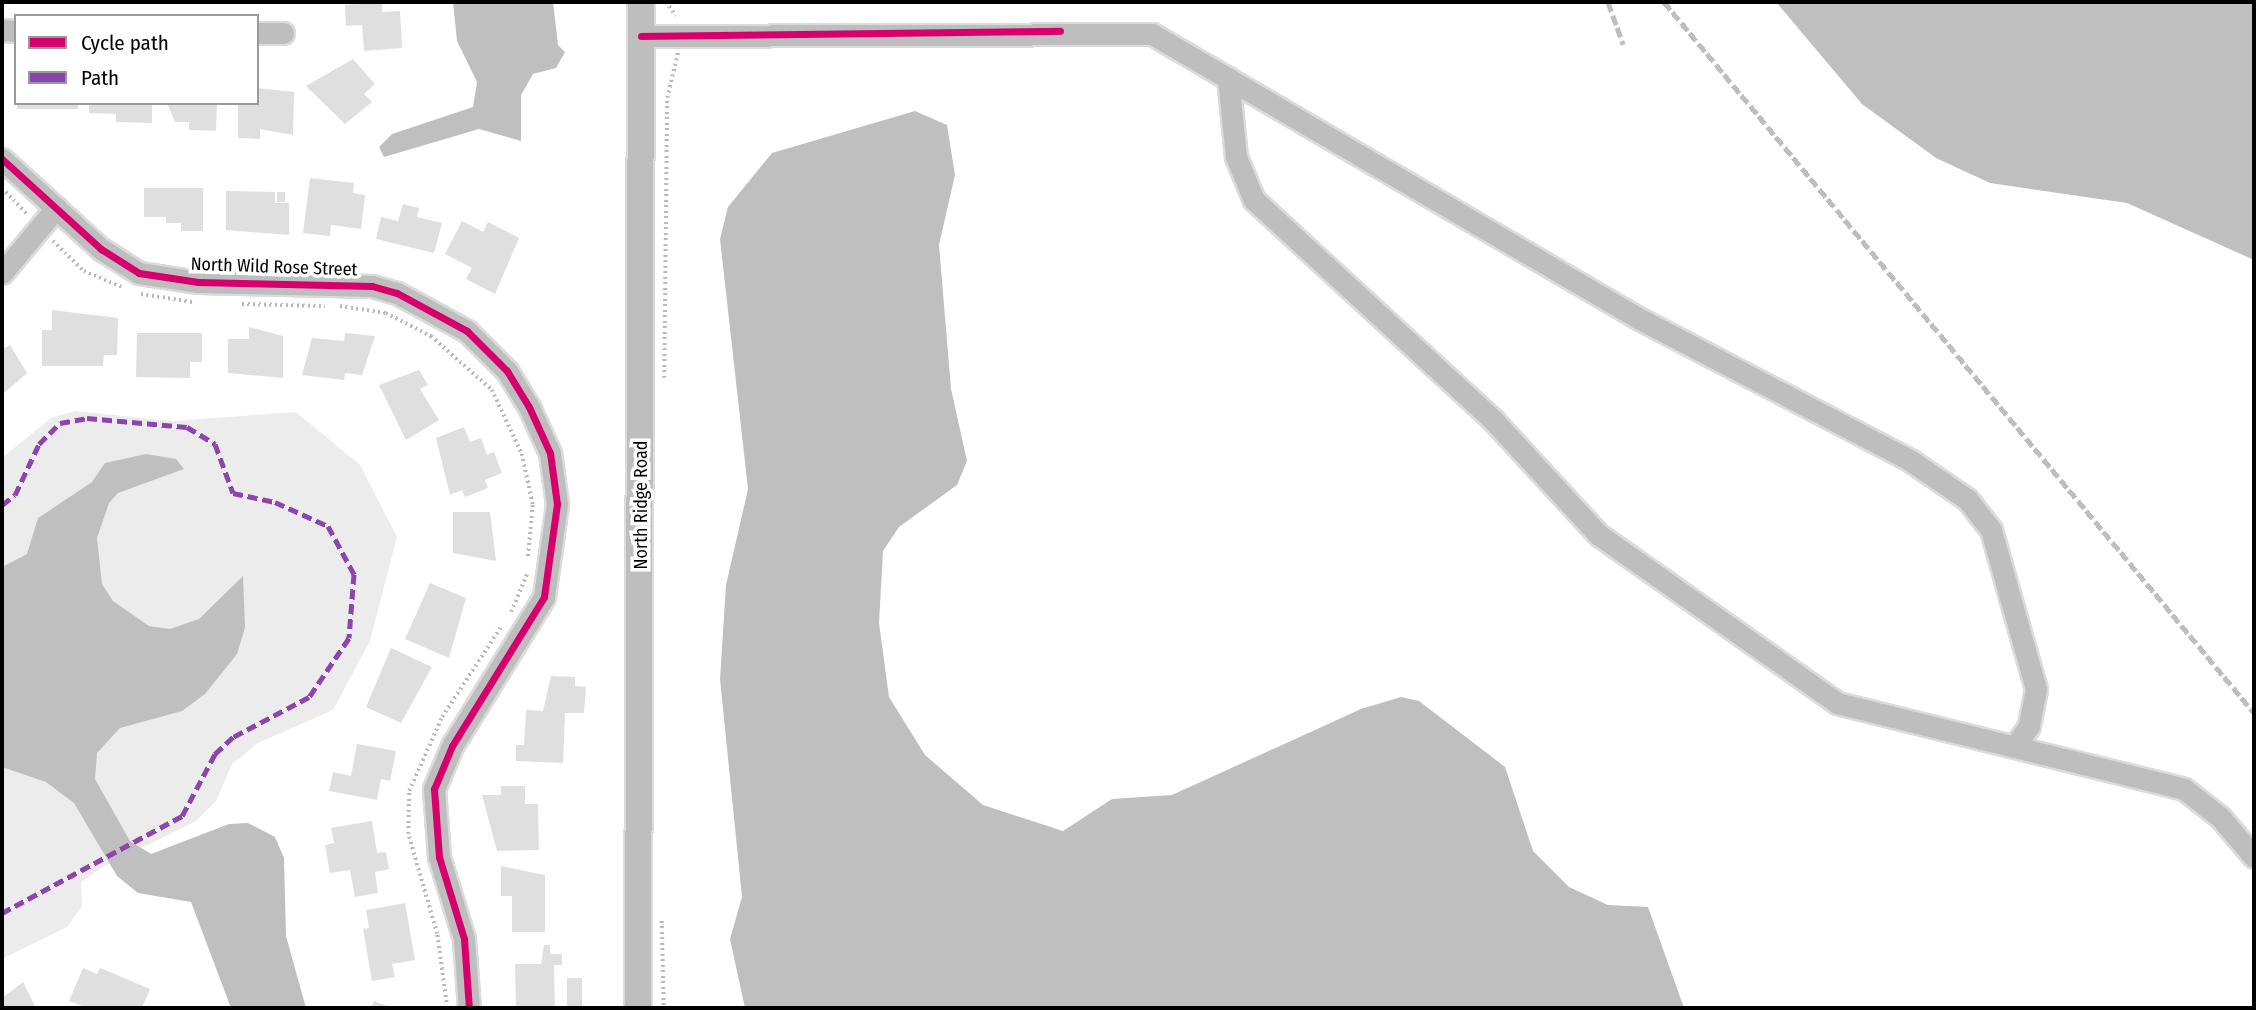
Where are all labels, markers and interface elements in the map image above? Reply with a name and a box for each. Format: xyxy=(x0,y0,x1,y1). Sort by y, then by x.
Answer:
legend xyxy=(14,14,259,105)
text: Cycle path xyxy=(81,30,169,56)
text: Path xyxy=(81,65,119,91)
street label: North Wild Rose Street xyxy=(190,253,358,281)
street label: North Ridge Road xyxy=(630,441,652,569)

